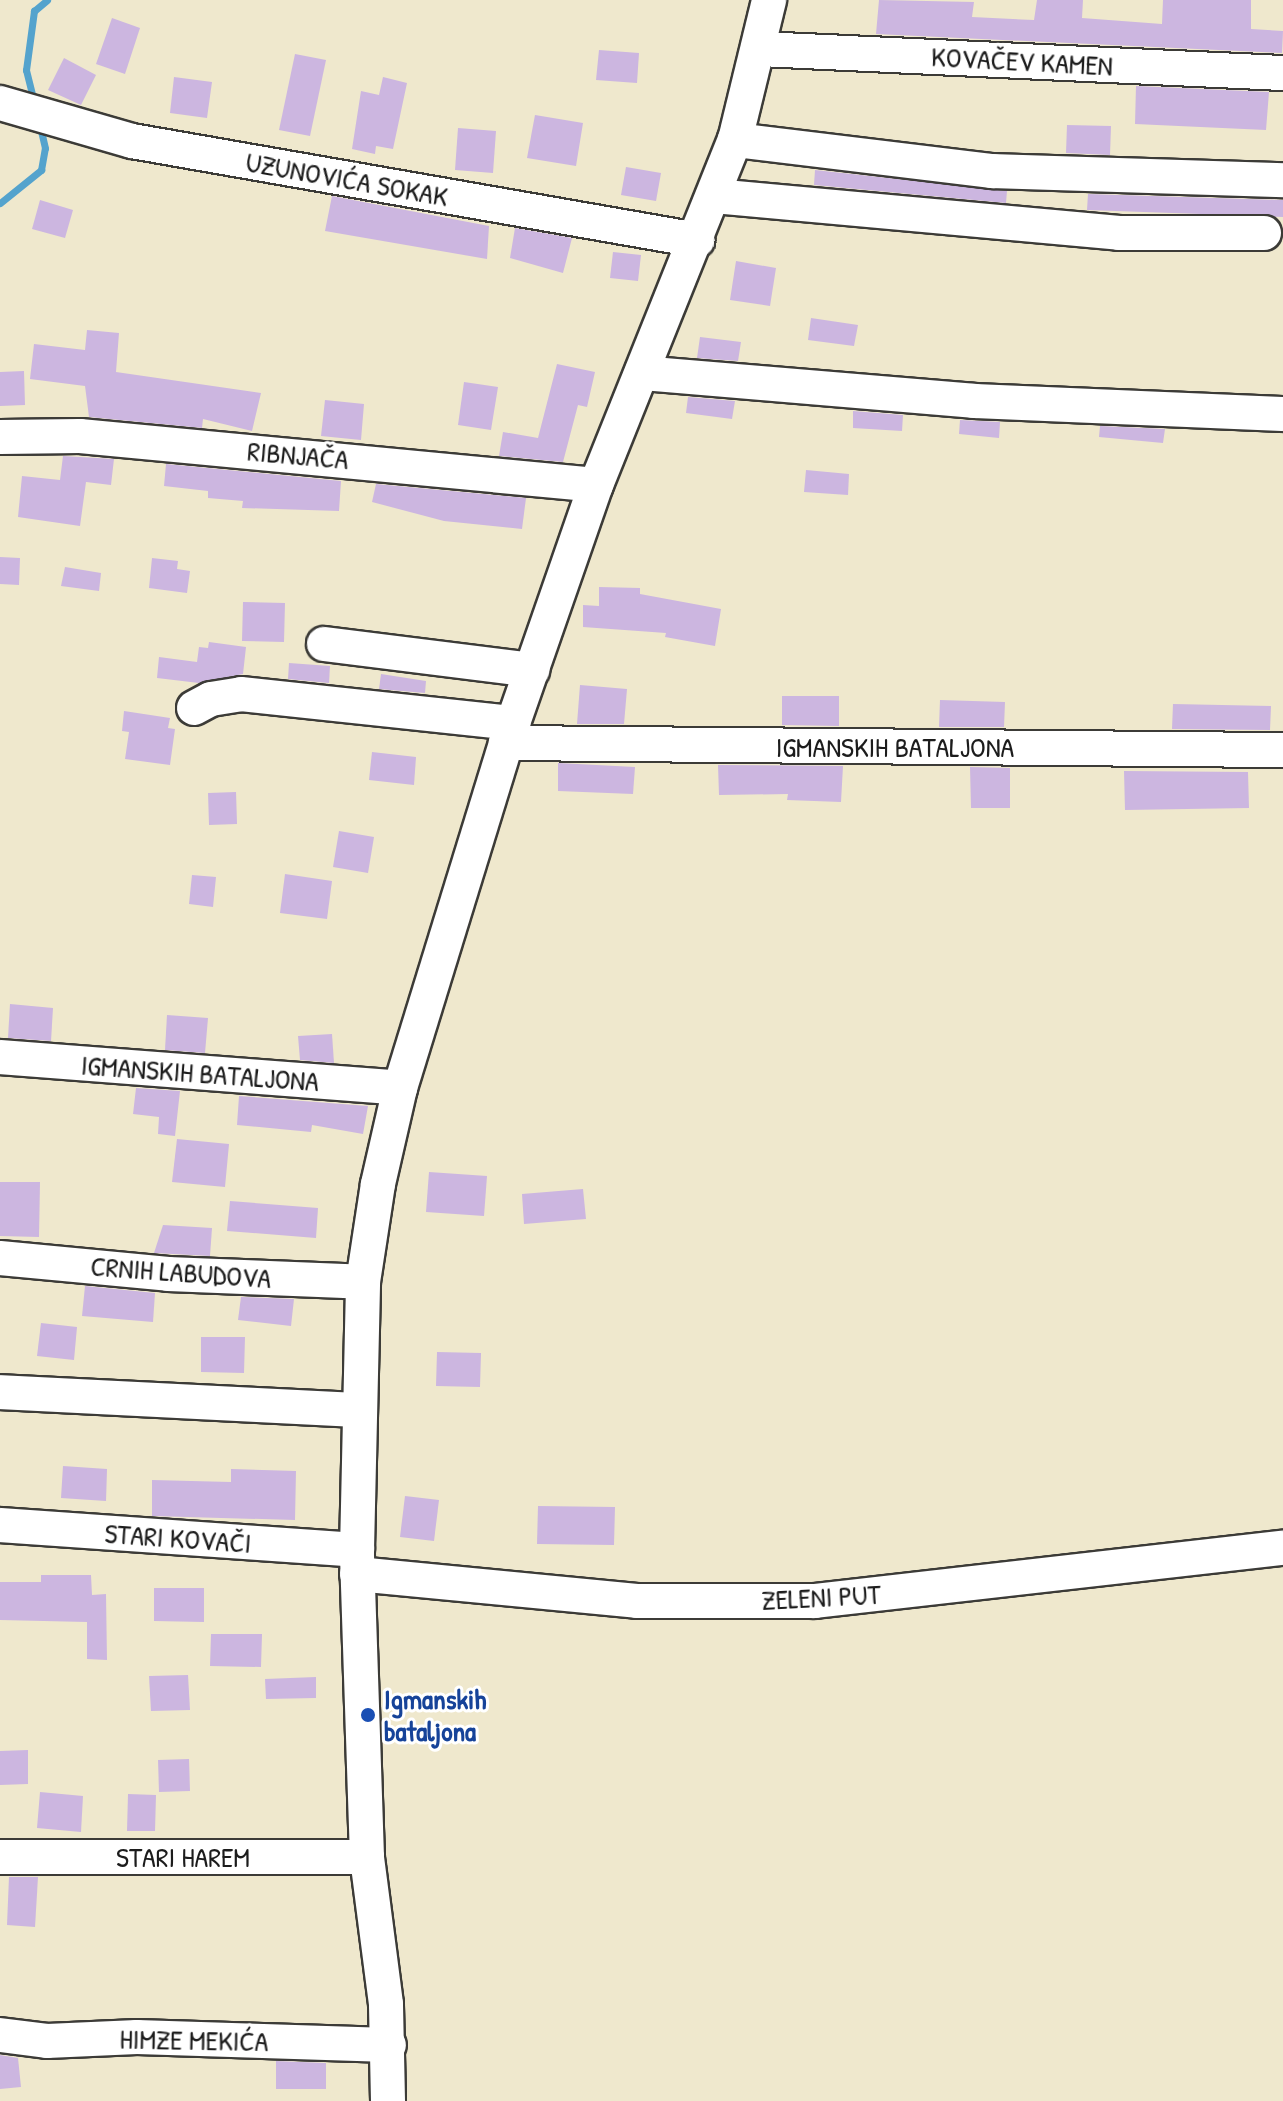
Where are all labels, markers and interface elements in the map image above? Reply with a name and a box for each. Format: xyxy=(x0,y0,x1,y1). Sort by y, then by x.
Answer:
street label: KOVAČEV KAMEN xyxy=(930,39,1114,83)
street label: UZUNOVIĆA SOKAK xyxy=(243,145,451,213)
street label: RIBNJAČA xyxy=(246,434,350,476)
street label: IGMANSKIH BATALJONA xyxy=(776,730,1014,764)
street label: IGMANSKIH BATALJONA xyxy=(80,1048,320,1098)
street label: CRNIH LABUDOVA xyxy=(90,1249,272,1295)
street label: STARI KOVAČI xyxy=(104,1516,252,1560)
street label: ZELENI PUT xyxy=(761,1577,881,1617)
place label: Igmanskih bataljona xyxy=(384,1682,486,1748)
marker: Igmanskih bataljona xyxy=(359,1706,377,1724)
street label: STARI HAREM xyxy=(116,1840,250,1874)
street label: HIMZE MEKIĆA xyxy=(119,2022,269,2058)

